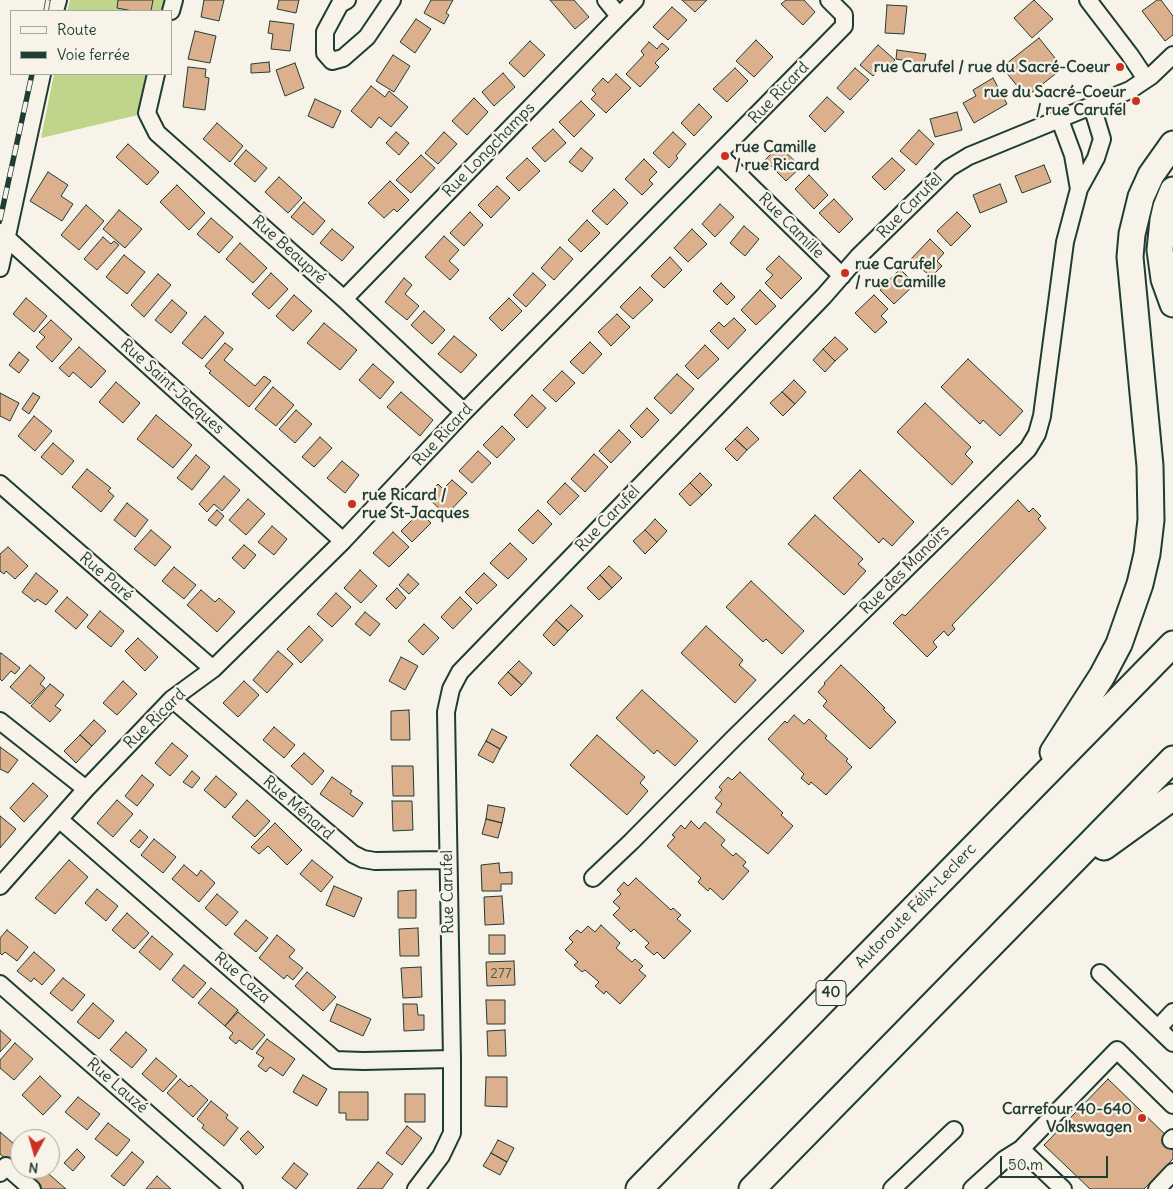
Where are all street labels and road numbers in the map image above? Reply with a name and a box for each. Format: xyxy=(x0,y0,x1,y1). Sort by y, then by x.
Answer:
street label: Rue Ricard xyxy=(745,58,813,128)
street label: Rue Longchamps xyxy=(439,99,539,201)
street label: Rue Carufel xyxy=(873,169,947,243)
street label: Rue Camille xyxy=(754,189,828,263)
street label: Rue Beaupré xyxy=(248,212,330,288)
street label: Rue Saint-Jacques xyxy=(116,335,228,439)
street label: Rue Ricard xyxy=(409,400,477,470)
street label: Rue Carufel xyxy=(572,482,644,556)
street label: Rue des Manoirs xyxy=(856,521,954,619)
street label: Rue Paré xyxy=(75,548,137,606)
street label: Rue Ricard xyxy=(120,685,190,753)
street label: Rue Ménard xyxy=(259,772,337,844)
street label: Autoroute Félix-Leclerc xyxy=(851,840,981,972)
street label: Rue Carufel xyxy=(438,850,458,934)
street label: Rue Caza xyxy=(210,948,274,1008)
road number: 40 xyxy=(816,980,846,1006)
street label: Rue Lauzé xyxy=(82,1054,152,1118)

